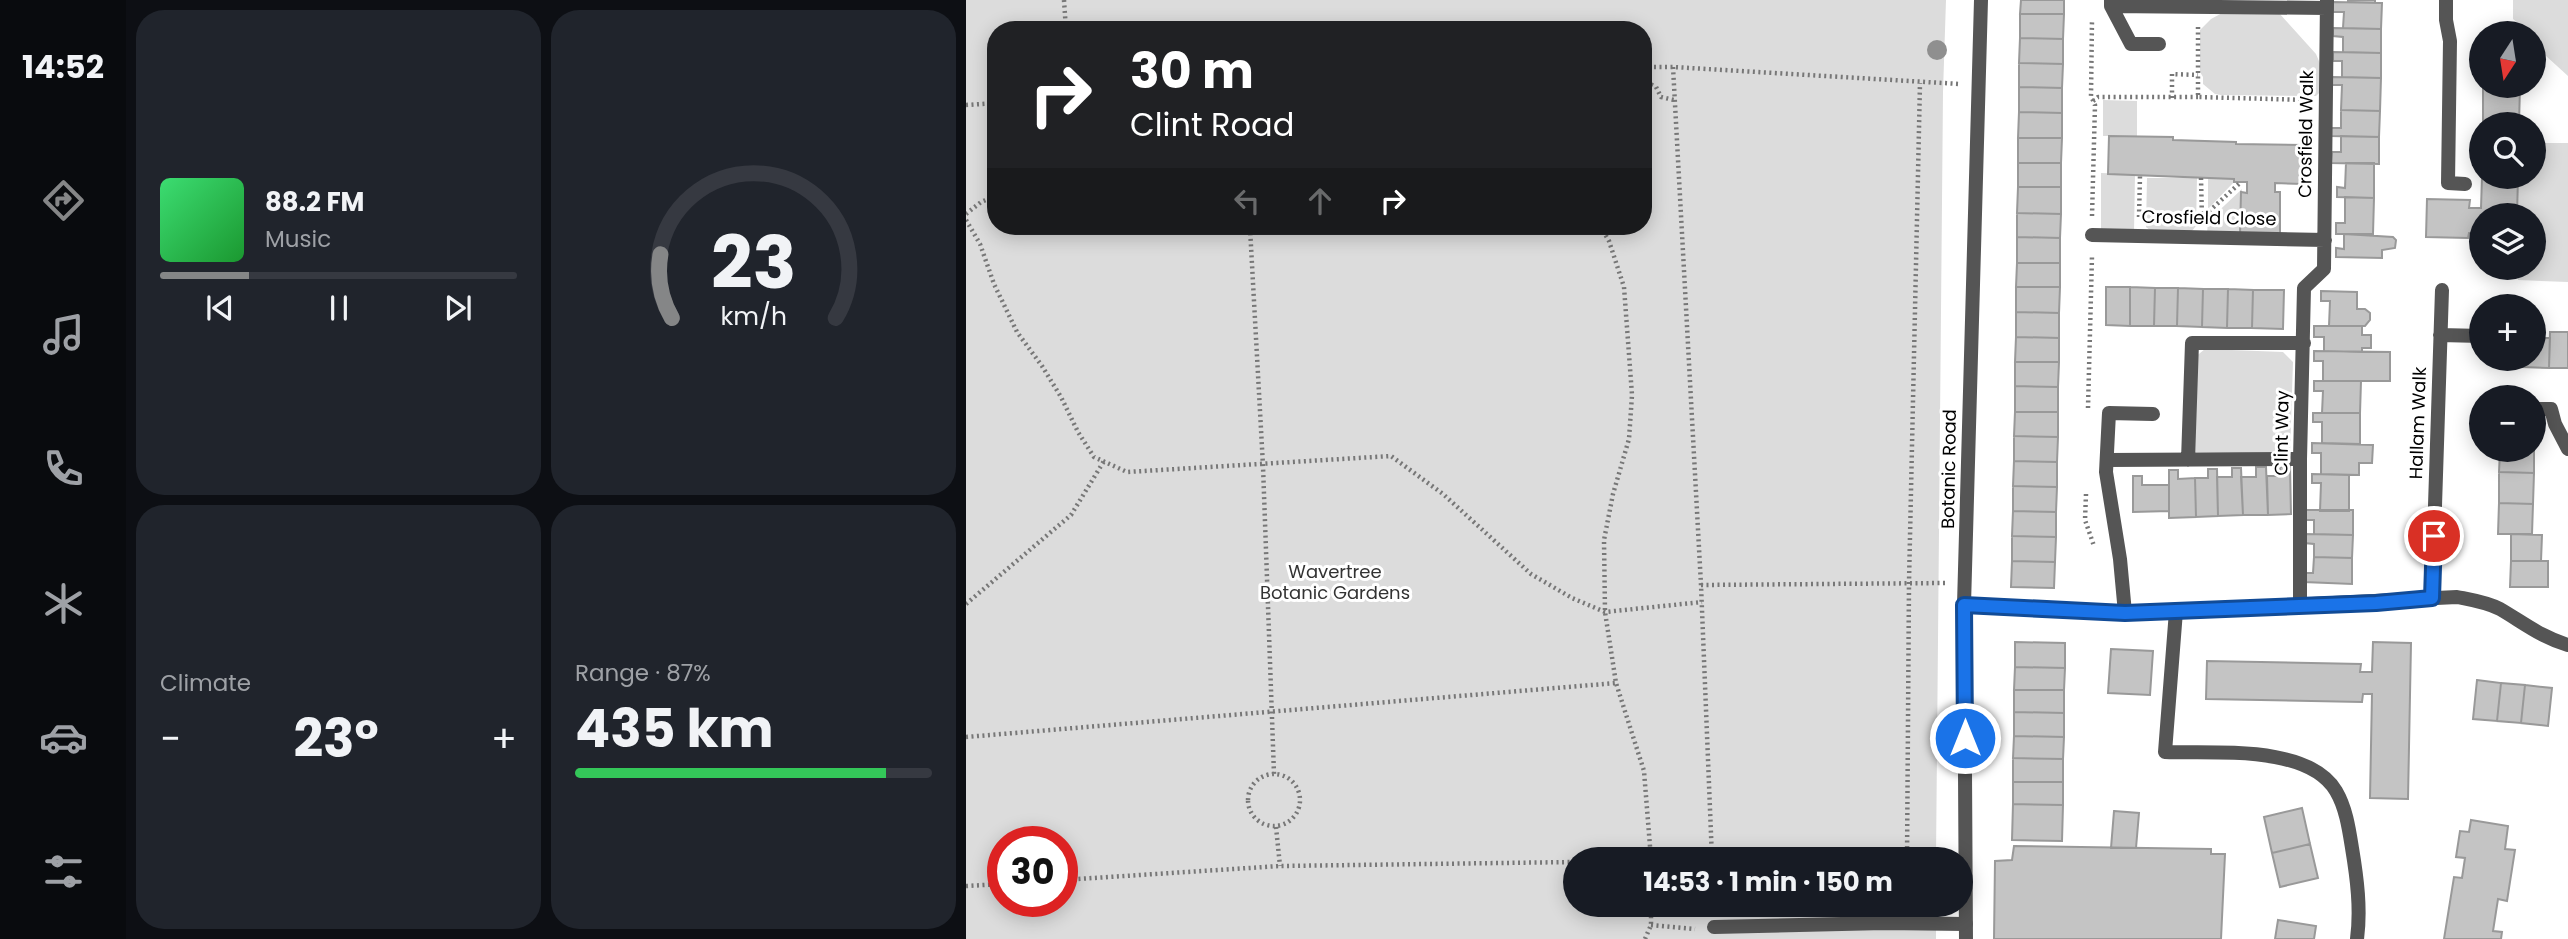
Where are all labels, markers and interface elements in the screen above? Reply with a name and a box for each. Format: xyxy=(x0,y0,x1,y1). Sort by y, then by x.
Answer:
north arrow xyxy=(2469,21,2546,98)
map controls xyxy=(2469,21,2546,462)
text: 30 m xyxy=(1130,37,1254,105)
text: 14:52 xyxy=(22,44,104,89)
icon: right xyxy=(1015,49,1106,140)
street label: Crosfield Walk xyxy=(2292,69,2319,198)
text: Clint Road xyxy=(1130,102,1294,147)
button: search xyxy=(2469,112,2546,189)
icon: directions xyxy=(39,176,88,225)
icon: left xyxy=(1228,182,1266,220)
icon: ahead xyxy=(1301,182,1339,220)
icon: right xyxy=(1374,182,1412,220)
text: 88.2 FM xyxy=(265,184,364,220)
button: layers xyxy=(2469,203,2546,280)
street label: Crosfield Close xyxy=(2141,204,2277,231)
text: 23 xyxy=(711,213,796,314)
text: Music xyxy=(265,223,331,255)
icon: previous xyxy=(201,289,239,327)
icon: pause xyxy=(320,289,358,327)
icon: next xyxy=(439,289,477,327)
button: + xyxy=(2469,294,2546,371)
text: km/h xyxy=(720,299,787,334)
icon: music xyxy=(39,310,88,359)
street label: Hallam Walk xyxy=(2403,366,2432,480)
button: − xyxy=(2469,385,2546,462)
street label: Clint Way xyxy=(2268,390,2295,476)
street label: Botanic Road xyxy=(1935,409,1962,529)
icon: phone xyxy=(39,444,88,493)
pin xyxy=(2404,506,2464,566)
icon: arrive xyxy=(2415,517,2453,555)
park label: Wavertree Botanic Gardens xyxy=(1260,559,1410,605)
icon: climate xyxy=(39,579,88,628)
text: Range · 87% xyxy=(575,657,711,689)
text: Climate xyxy=(160,667,251,699)
text: 435 km xyxy=(575,692,774,765)
position arrow xyxy=(1928,701,2002,775)
text: 23° xyxy=(293,702,379,775)
text: − xyxy=(160,712,181,765)
text: + xyxy=(491,712,517,765)
icon: car xyxy=(39,713,88,762)
speed limit sign: 30 xyxy=(987,826,1078,917)
icon: filters xyxy=(39,847,88,896)
text: 14:53 · 1 min · 150 m xyxy=(1643,864,1893,900)

